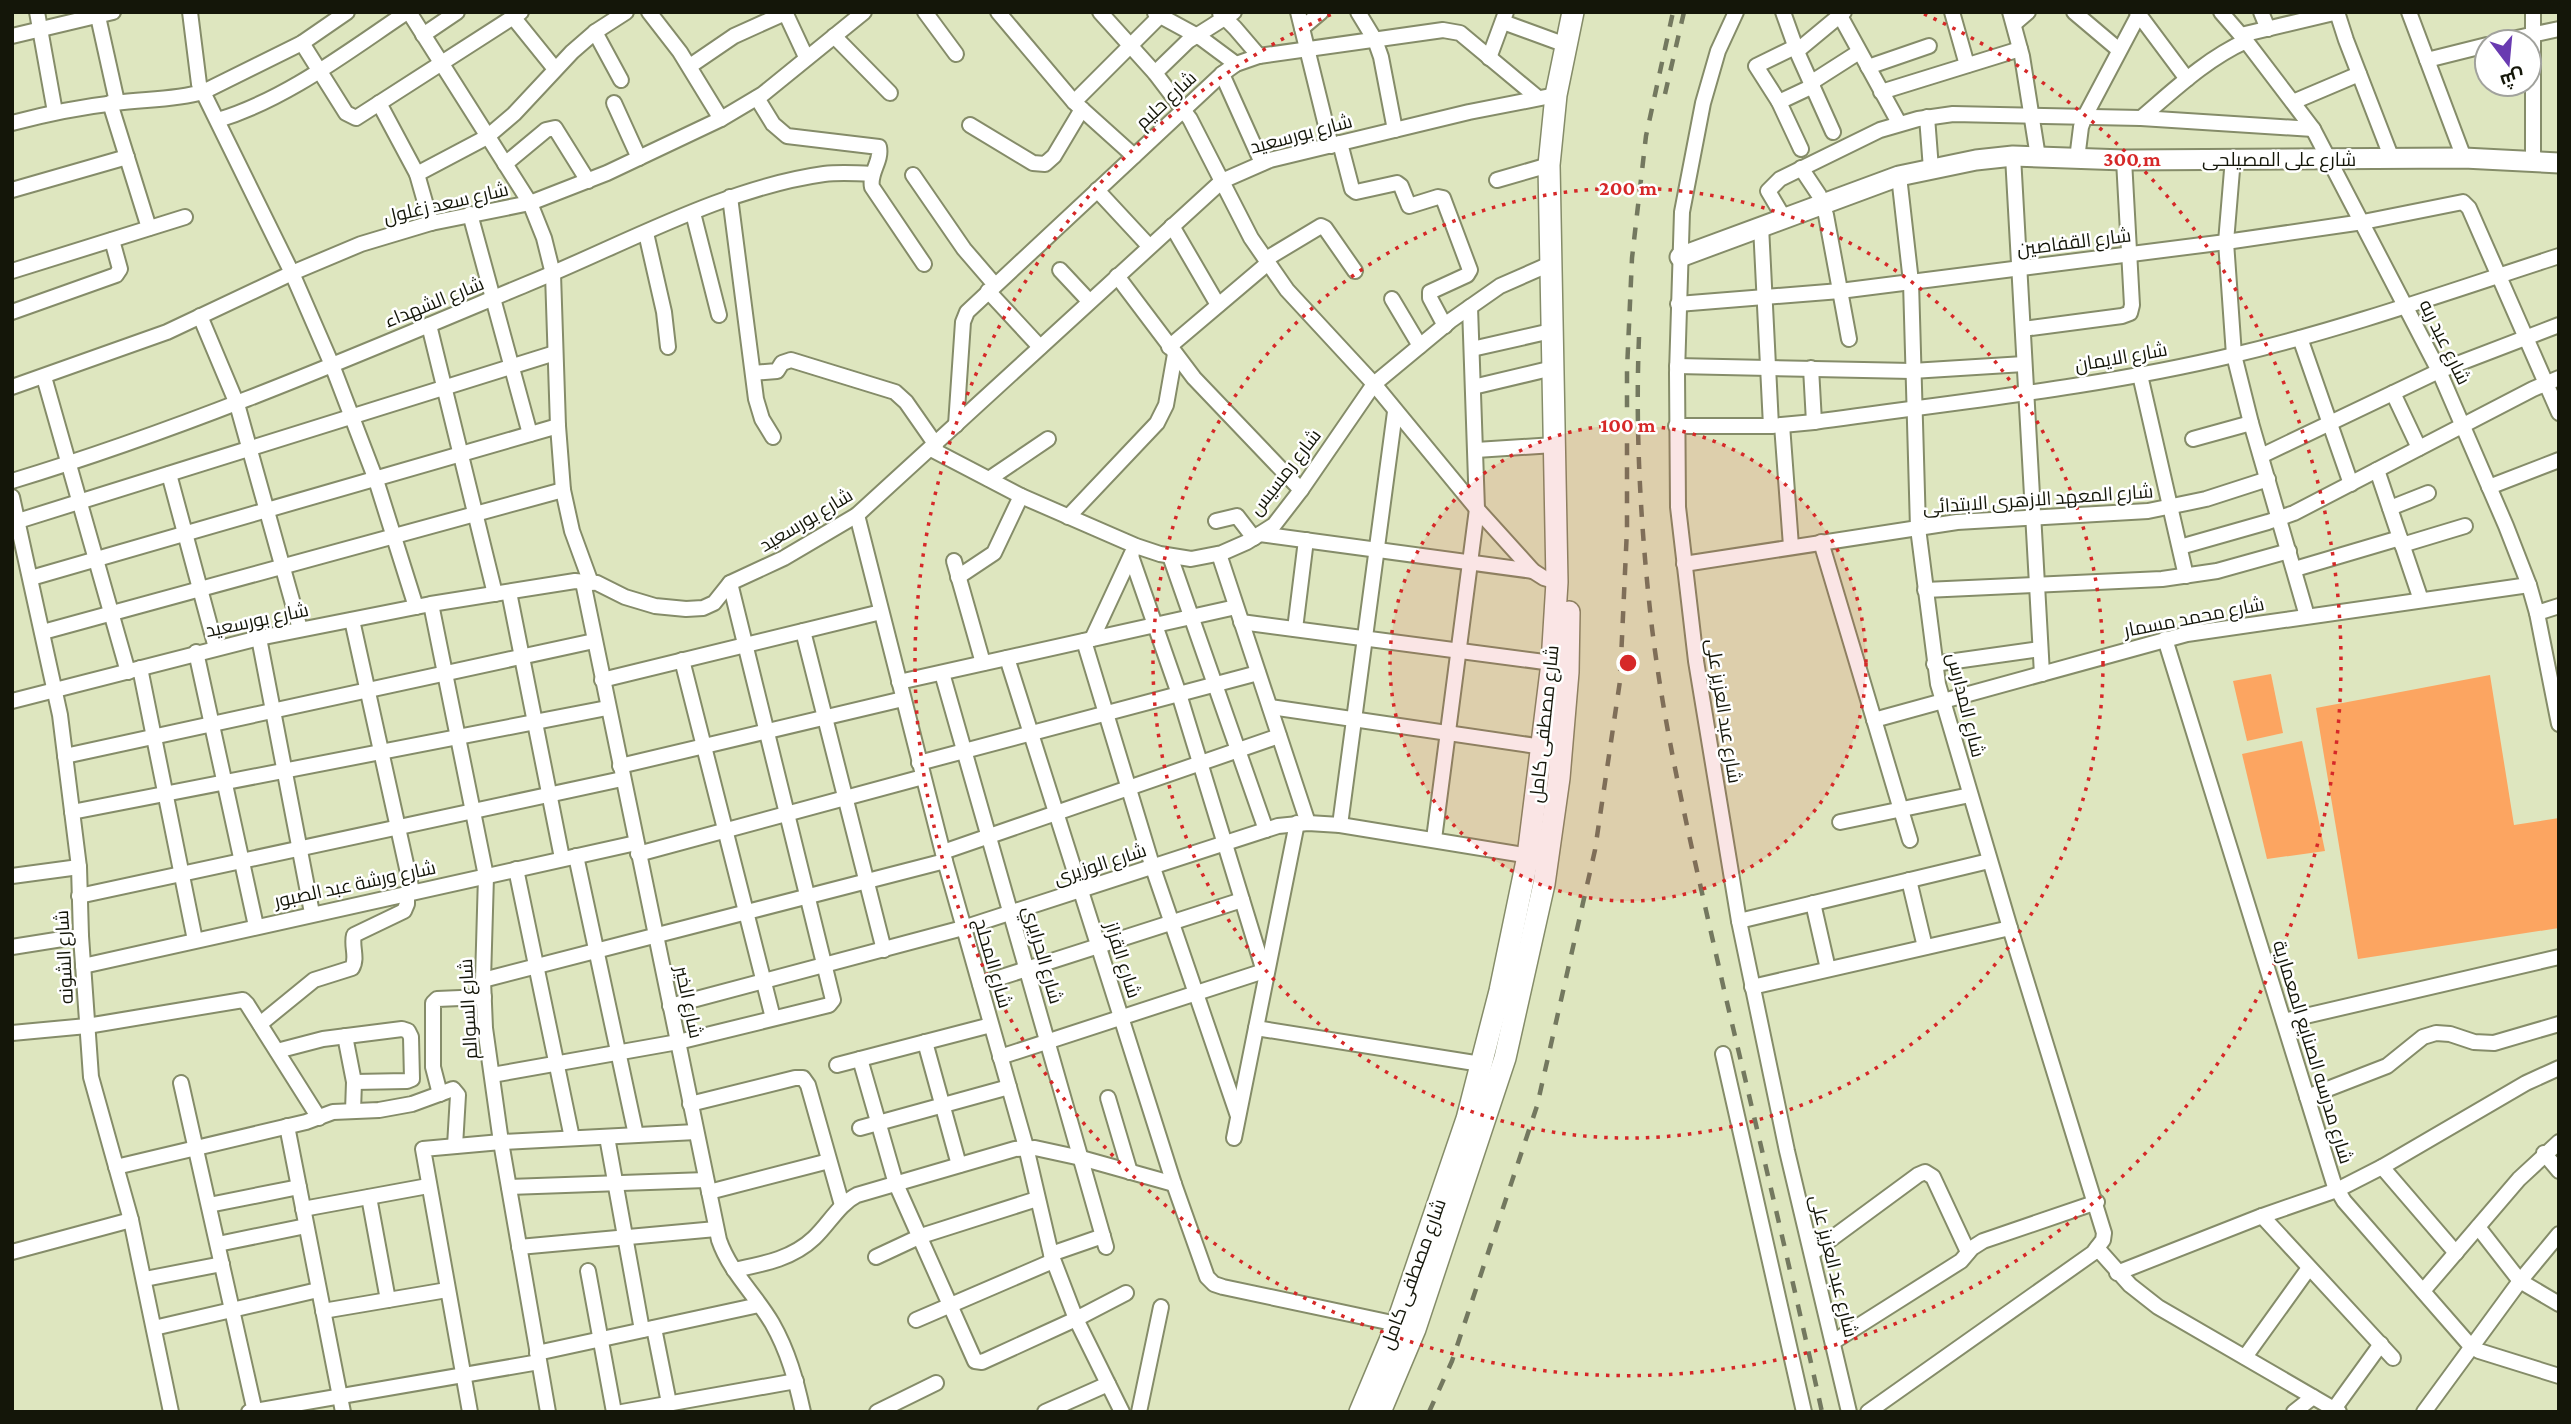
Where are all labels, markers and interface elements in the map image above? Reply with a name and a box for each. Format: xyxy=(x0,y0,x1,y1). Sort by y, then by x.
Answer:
north arrow xyxy=(2473,28,2543,98)
text: ش xyxy=(2498,64,2527,92)
street label: شارع حليم xyxy=(1131,67,1203,135)
street label: شارع بورسعيد xyxy=(1248,110,1355,161)
text: 300 m xyxy=(2103,147,2161,171)
street label: شارع على المصيلحى xyxy=(2202,149,2356,173)
text: 200 m xyxy=(1599,176,1657,200)
street label: شارع سعد زغلول xyxy=(381,178,511,231)
street label: شارع القفاصين xyxy=(2016,225,2133,262)
street label: شارع الشهداء xyxy=(381,273,488,334)
street label: شارع عبد ربه xyxy=(2413,296,2475,389)
street label: شارع الايمان xyxy=(2073,339,2170,378)
text: 100 m xyxy=(1600,413,1656,437)
street label: شارع رمسيس xyxy=(1245,425,1327,521)
street label: شارع المعهد الازهرى الابتدائى xyxy=(1922,480,2154,521)
street label: شارع بورسعيد xyxy=(756,484,858,559)
street label: شارع محمد مسمار xyxy=(2121,593,2267,644)
street label: شارع بورسعيد xyxy=(203,599,311,644)
street label: شارع عبد العزيز على xyxy=(1699,637,1746,785)
street label: شارع مصطفى كامل xyxy=(1525,644,1566,804)
centre of rings xyxy=(1616,651,1640,675)
street label: شارع المدارس xyxy=(1940,651,1989,760)
street label: شارع الوزيرى xyxy=(1051,839,1150,892)
street label: شارع ورشة عبد الصبور xyxy=(271,857,438,915)
street label: شارع الحرايري xyxy=(1015,904,1067,1007)
street label: شارع الشونه xyxy=(51,909,80,1005)
street label: شارع المحلج xyxy=(967,916,1016,1011)
street label: شارع القزاز xyxy=(1098,918,1145,1002)
street label: شارع مدرسه الصنايع المعمارية xyxy=(2266,938,2357,1167)
street label: شارع السوالم xyxy=(455,958,484,1060)
street label: شارع الخير xyxy=(668,963,707,1041)
street label: شارع عبد العزيز على xyxy=(1803,1193,1862,1340)
street label: شارع مصطفى كامل xyxy=(1376,1196,1453,1353)

